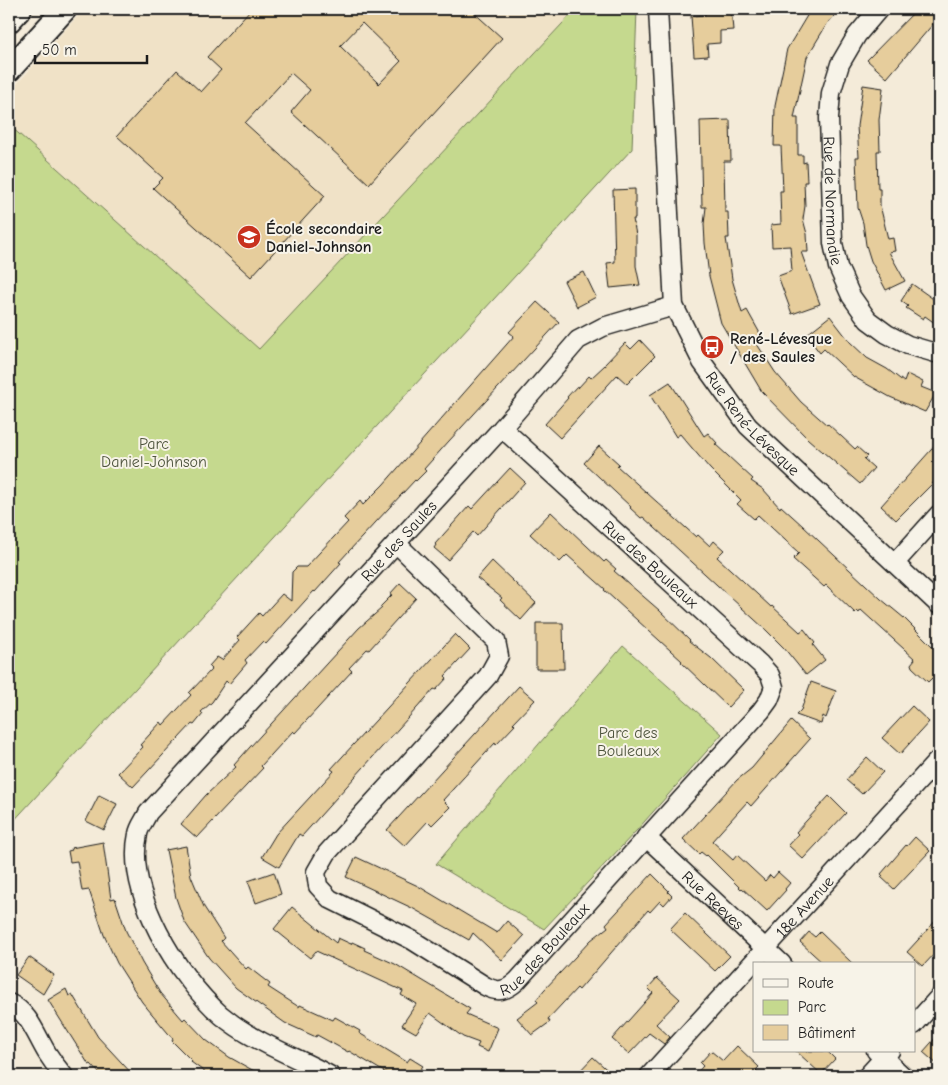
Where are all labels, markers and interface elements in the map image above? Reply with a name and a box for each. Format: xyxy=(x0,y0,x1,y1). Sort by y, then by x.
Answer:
scale bar xyxy=(35,32,148,64)
text: 50 m xyxy=(42,41,77,59)
street label: Rue de Normandie xyxy=(820,136,845,267)
place label: École secondaire Daniel-Johnson xyxy=(266,219,382,256)
school or university icon: École secondaire Daniel-Johnson xyxy=(236,224,262,250)
place label: René-Lévesque / des Saules xyxy=(730,330,832,366)
bus stop icon: René-Lévesque / des Saules xyxy=(699,334,725,360)
street label: Rue René-Lévesque xyxy=(702,368,803,480)
park label: Parc Daniel-Johnson xyxy=(101,435,207,471)
street label: Rue des Saules xyxy=(358,497,441,585)
street label: Rue des Bouleaux xyxy=(599,517,702,612)
park label: Parc des Bouleaux xyxy=(597,724,659,760)
street label: Rue Reeves xyxy=(678,867,747,934)
street label: 18e Avenue xyxy=(772,873,838,941)
street label: Rue des Bouleaux xyxy=(498,899,593,1000)
legend xyxy=(753,962,916,1052)
text: Route xyxy=(798,974,834,992)
text: Parc xyxy=(798,998,826,1016)
text: Bâtiment xyxy=(798,1024,856,1042)

